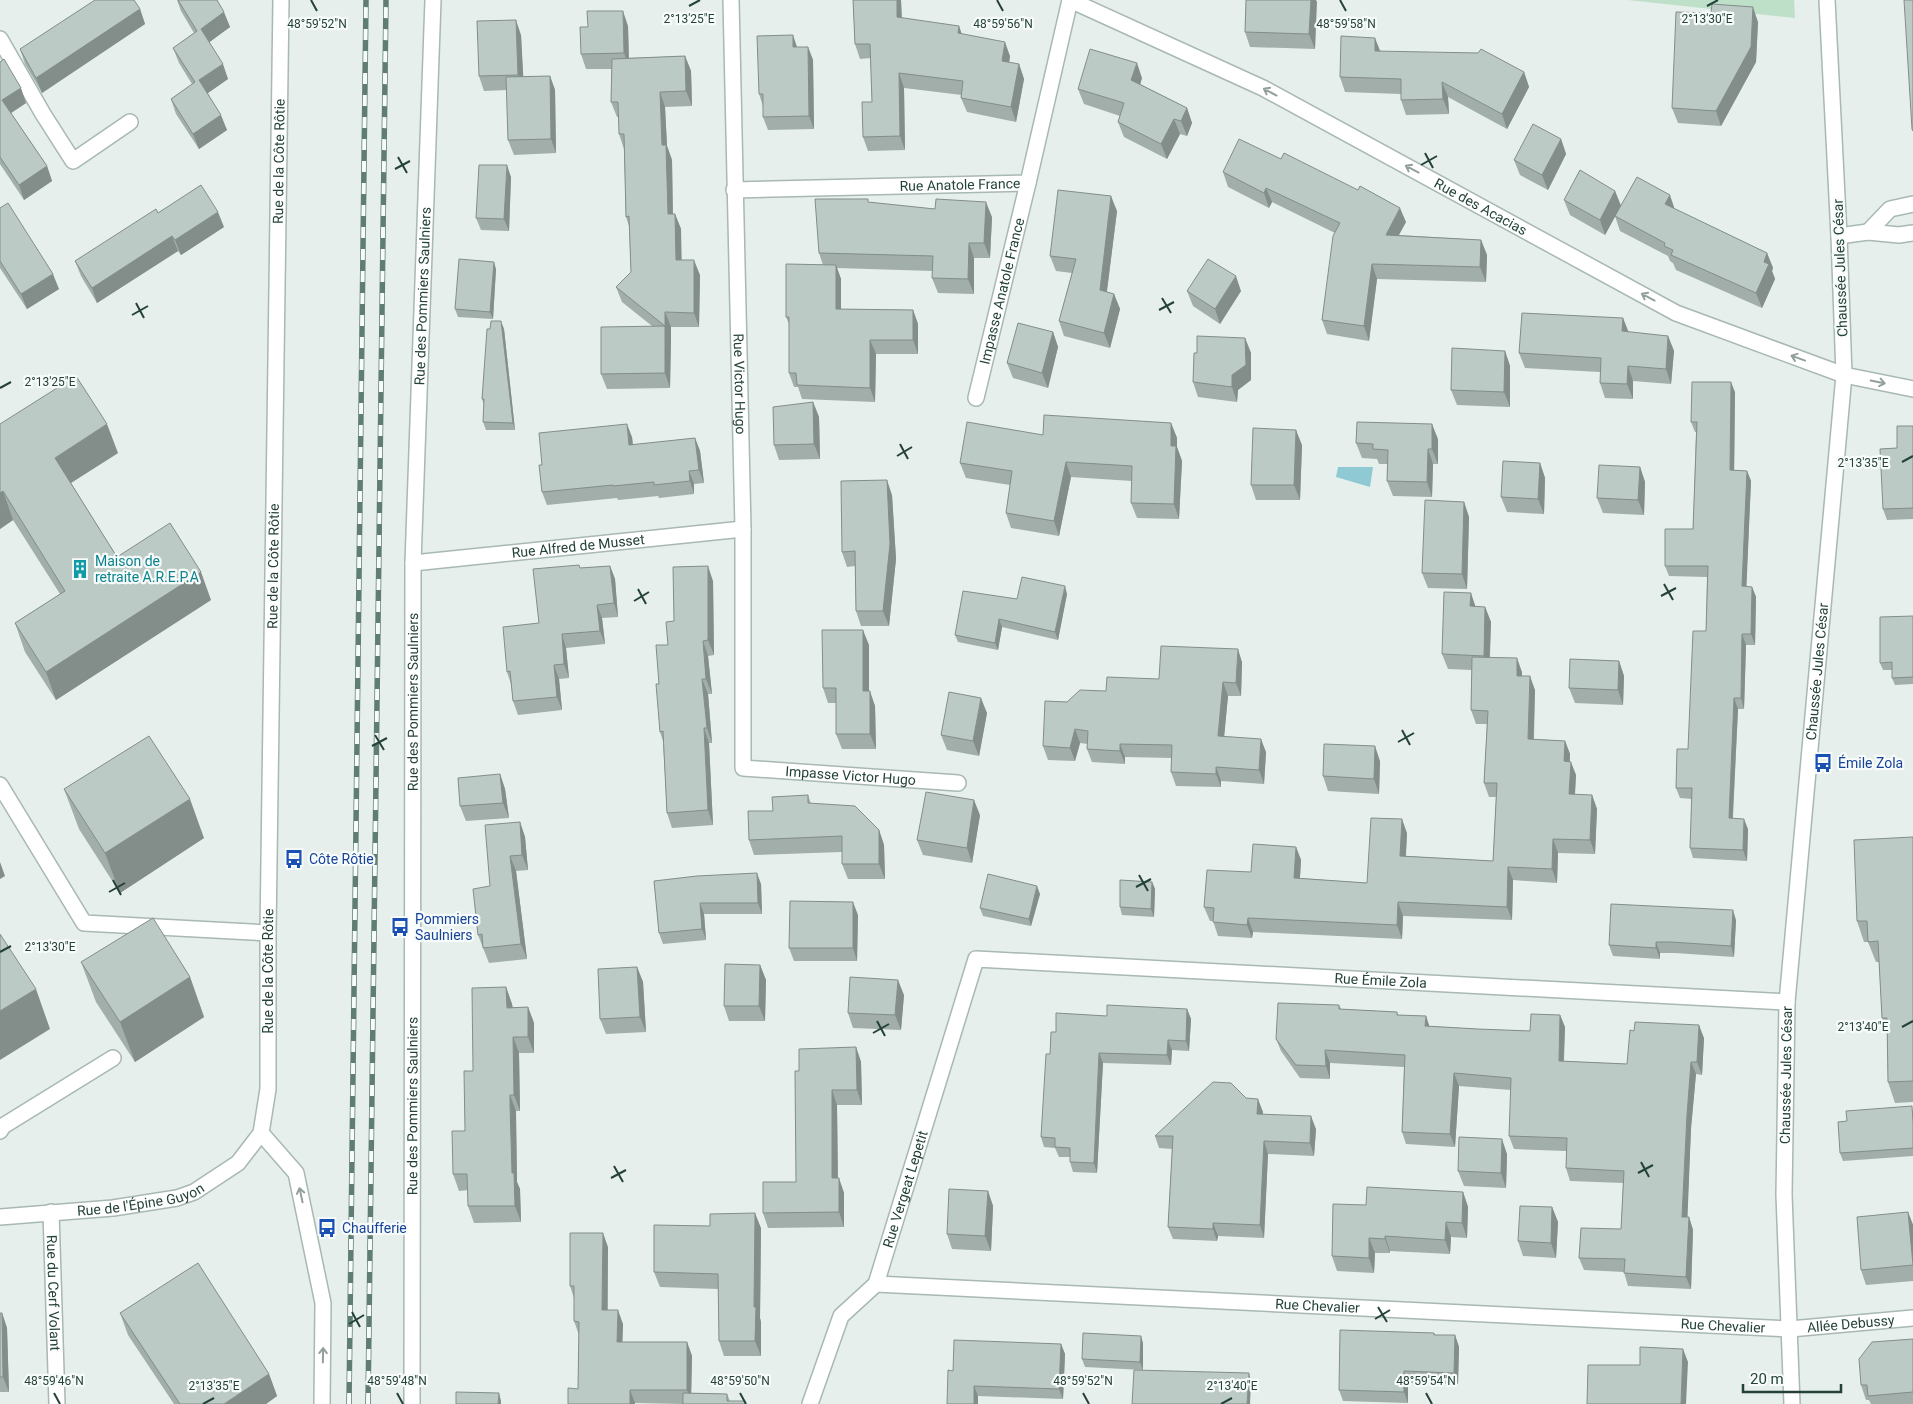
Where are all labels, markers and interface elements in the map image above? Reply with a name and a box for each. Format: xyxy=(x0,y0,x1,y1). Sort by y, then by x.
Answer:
text: 2°13'25"E xyxy=(664,12,715,26)
text: 2°13'30"E xyxy=(1682,12,1733,26)
text: 48°59'52"N xyxy=(287,17,347,31)
text: 48°59'56"N xyxy=(973,17,1033,31)
text: 48°59'58"N xyxy=(1316,17,1376,31)
one-way arrow xyxy=(1262,87,1277,97)
street label: Rue de la Côte Rôtie xyxy=(270,99,288,224)
one-way arrow xyxy=(1406,164,1420,174)
street label: Rue Anatole France xyxy=(899,175,1020,194)
street label: Rue des Acacias xyxy=(1432,175,1530,238)
street label: Chaussée Jules César xyxy=(1830,199,1850,337)
street label: Rue des Pommiers Saulniers xyxy=(411,207,434,386)
street label: Impasse Anatole France xyxy=(976,216,1027,366)
one-way arrow xyxy=(1640,292,1655,302)
street label: Rue Victor Hugo xyxy=(731,333,749,435)
one-way arrow xyxy=(1791,353,1806,362)
text: 2°13'25"E xyxy=(25,375,76,389)
one-way arrow xyxy=(1870,378,1886,387)
text: 2°13'35"E xyxy=(1838,456,1889,470)
street label: Rue de la Côte Rôtie xyxy=(264,503,282,629)
street label: Rue Alfred de Musset xyxy=(511,531,646,561)
place label: Maison de retraite A.R.E.P.A xyxy=(95,553,199,585)
building icon: Maison de retraite A.R.E.P.A xyxy=(69,558,91,580)
street label: Chaussée Jules César xyxy=(1803,602,1831,741)
street label: Rue des Pommiers Saulniers xyxy=(405,613,421,791)
bus stop icon: Émile Zola xyxy=(1812,752,1834,774)
place label: Émile Zola xyxy=(1838,754,1903,771)
street label: Impasse Victor Hugo xyxy=(785,763,916,788)
bus stop icon: Côte Rôtie xyxy=(283,848,305,870)
place label: Côte Rôtie xyxy=(309,851,374,867)
street label: Rue de la Côte Rôtie xyxy=(260,908,276,1034)
place label: Pommiers Saulniers xyxy=(415,911,479,943)
bus stop icon: Pommiers Saulniers xyxy=(389,916,411,938)
text: 2°13'30"E xyxy=(25,940,76,954)
street label: Rue Émile Zola xyxy=(1334,970,1427,991)
street label: Chaussée Jules César xyxy=(1777,1006,1795,1144)
street label: Rue des Pommiers Saulniers xyxy=(404,1017,420,1195)
text: 2°13'40"E xyxy=(1838,1020,1889,1034)
street label: Rue Vergeat Lepetit xyxy=(880,1128,931,1250)
street label: Rue de l'Épine Guyon xyxy=(76,1180,207,1219)
one-way arrow xyxy=(296,1187,305,1203)
bus stop icon: Chaufferie xyxy=(316,1217,338,1239)
place label: Chaufferie xyxy=(342,1220,407,1236)
street label: Rue du Cerf Volant xyxy=(44,1235,63,1352)
street label: Rue Chevalier xyxy=(1275,1296,1360,1316)
street label: Allée Debussy xyxy=(1806,1312,1895,1335)
street label: Rue Chevalier xyxy=(1680,1316,1766,1336)
one-way arrow xyxy=(318,1348,328,1364)
scale bar xyxy=(1743,1362,1840,1394)
text: 20 m xyxy=(1750,1370,1784,1388)
text: 48°59'46"N xyxy=(24,1374,84,1388)
text: 48°59'48"N xyxy=(367,1374,427,1388)
text: 48°59'50"N xyxy=(710,1374,770,1388)
text: 48°59'52"N xyxy=(1053,1374,1113,1388)
text: 48°59'54"N xyxy=(1396,1374,1456,1388)
text: 2°13'35"E xyxy=(189,1379,240,1393)
text: 2°13'40"E xyxy=(1207,1379,1258,1393)

